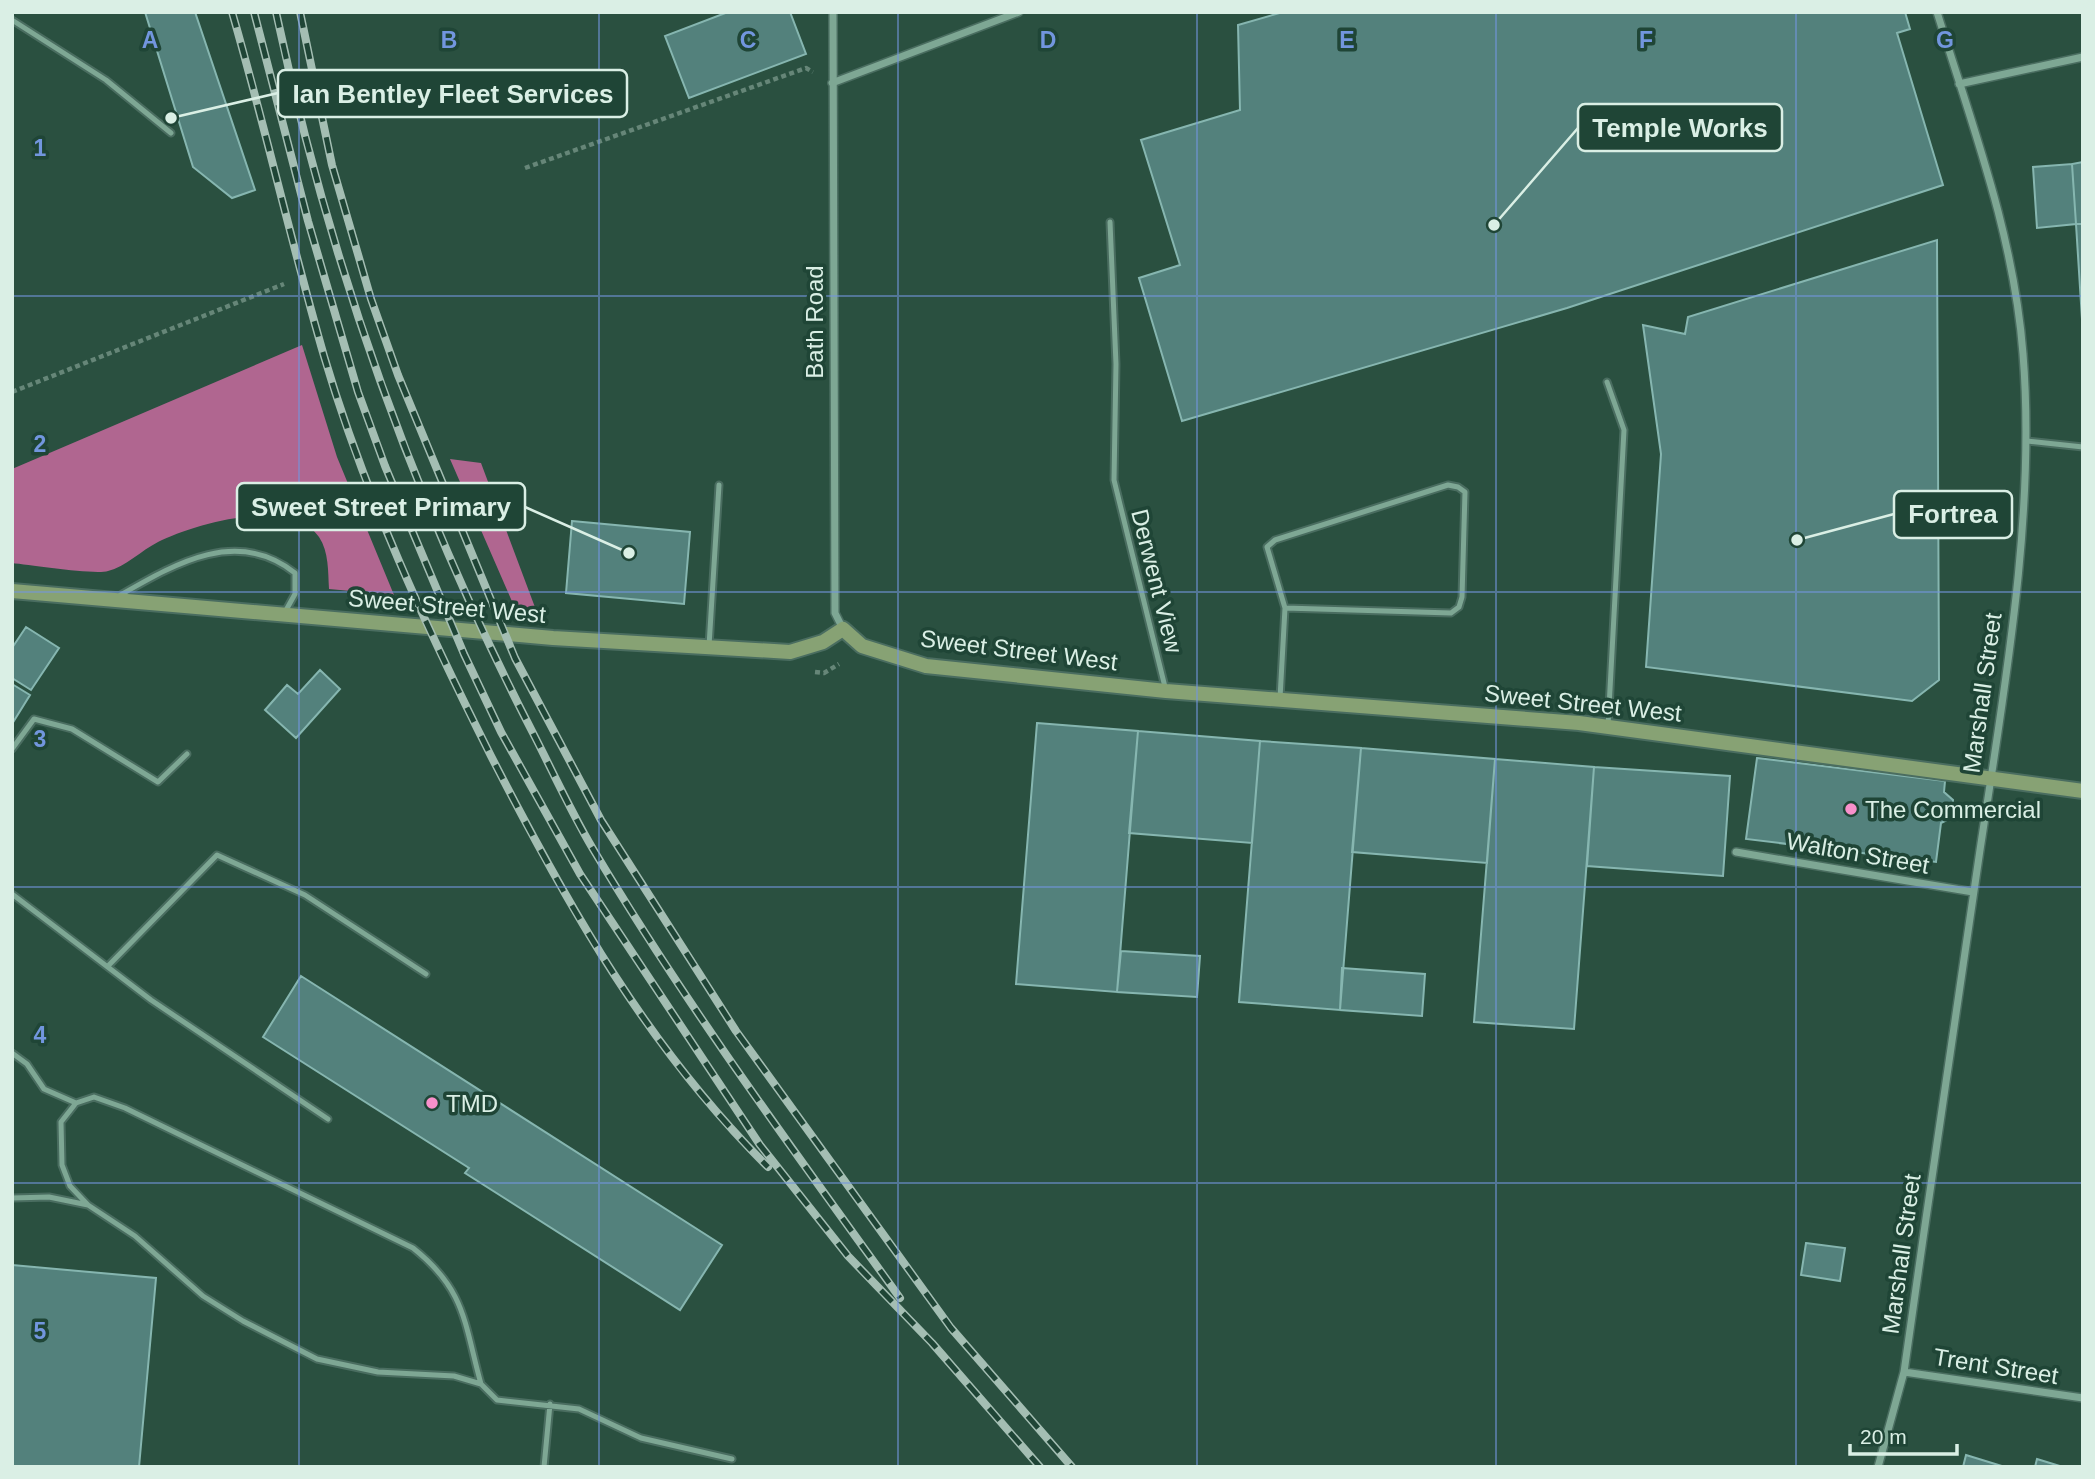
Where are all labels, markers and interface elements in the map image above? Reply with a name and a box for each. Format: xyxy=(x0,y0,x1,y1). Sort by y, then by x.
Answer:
text: A xyxy=(142,27,158,53)
text: B xyxy=(441,27,457,53)
text: C xyxy=(740,27,756,53)
text: D xyxy=(1040,27,1056,53)
text: E xyxy=(1339,27,1355,53)
text: F xyxy=(1639,27,1653,53)
text: G xyxy=(1936,27,1954,53)
callout: Ian Bentley Fleet Services xyxy=(278,70,627,117)
text: Ian Bentley Fleet Services xyxy=(293,79,613,109)
callout: Temple Works xyxy=(1578,104,1782,151)
text: Temple Works xyxy=(1592,113,1768,143)
text: 1 xyxy=(34,135,47,161)
street label: Bath Road xyxy=(801,265,828,379)
text: 2 xyxy=(34,431,46,457)
callout: Sweet Street Primary xyxy=(237,483,525,530)
callout: Fortrea xyxy=(1894,491,2012,538)
text: Sweet Street Primary xyxy=(251,492,512,522)
text: Fortrea xyxy=(1908,499,1998,529)
street label: Derwent View xyxy=(1126,506,1188,657)
street label: Sweet Street West xyxy=(347,584,547,628)
street label: Marshall Street xyxy=(1957,611,2007,775)
street label: Sweet Street West xyxy=(919,625,1119,676)
street label: Sweet Street West xyxy=(1483,679,1683,727)
text: 3 xyxy=(34,726,46,752)
place label: The Commercial xyxy=(1865,796,2041,823)
marker: The Commercial xyxy=(1843,801,1859,817)
street label: Walton Street xyxy=(1784,827,1932,879)
text: 4 xyxy=(34,1022,47,1048)
place label: TMD xyxy=(446,1090,498,1117)
marker: TMD xyxy=(424,1095,440,1111)
street label: Marshall Street xyxy=(1876,1172,1926,1336)
text: 5 xyxy=(34,1318,47,1344)
street label: Trent Street xyxy=(1932,1343,2061,1389)
scale bar xyxy=(1850,1412,1957,1456)
text: 20 m xyxy=(1860,1425,1907,1448)

